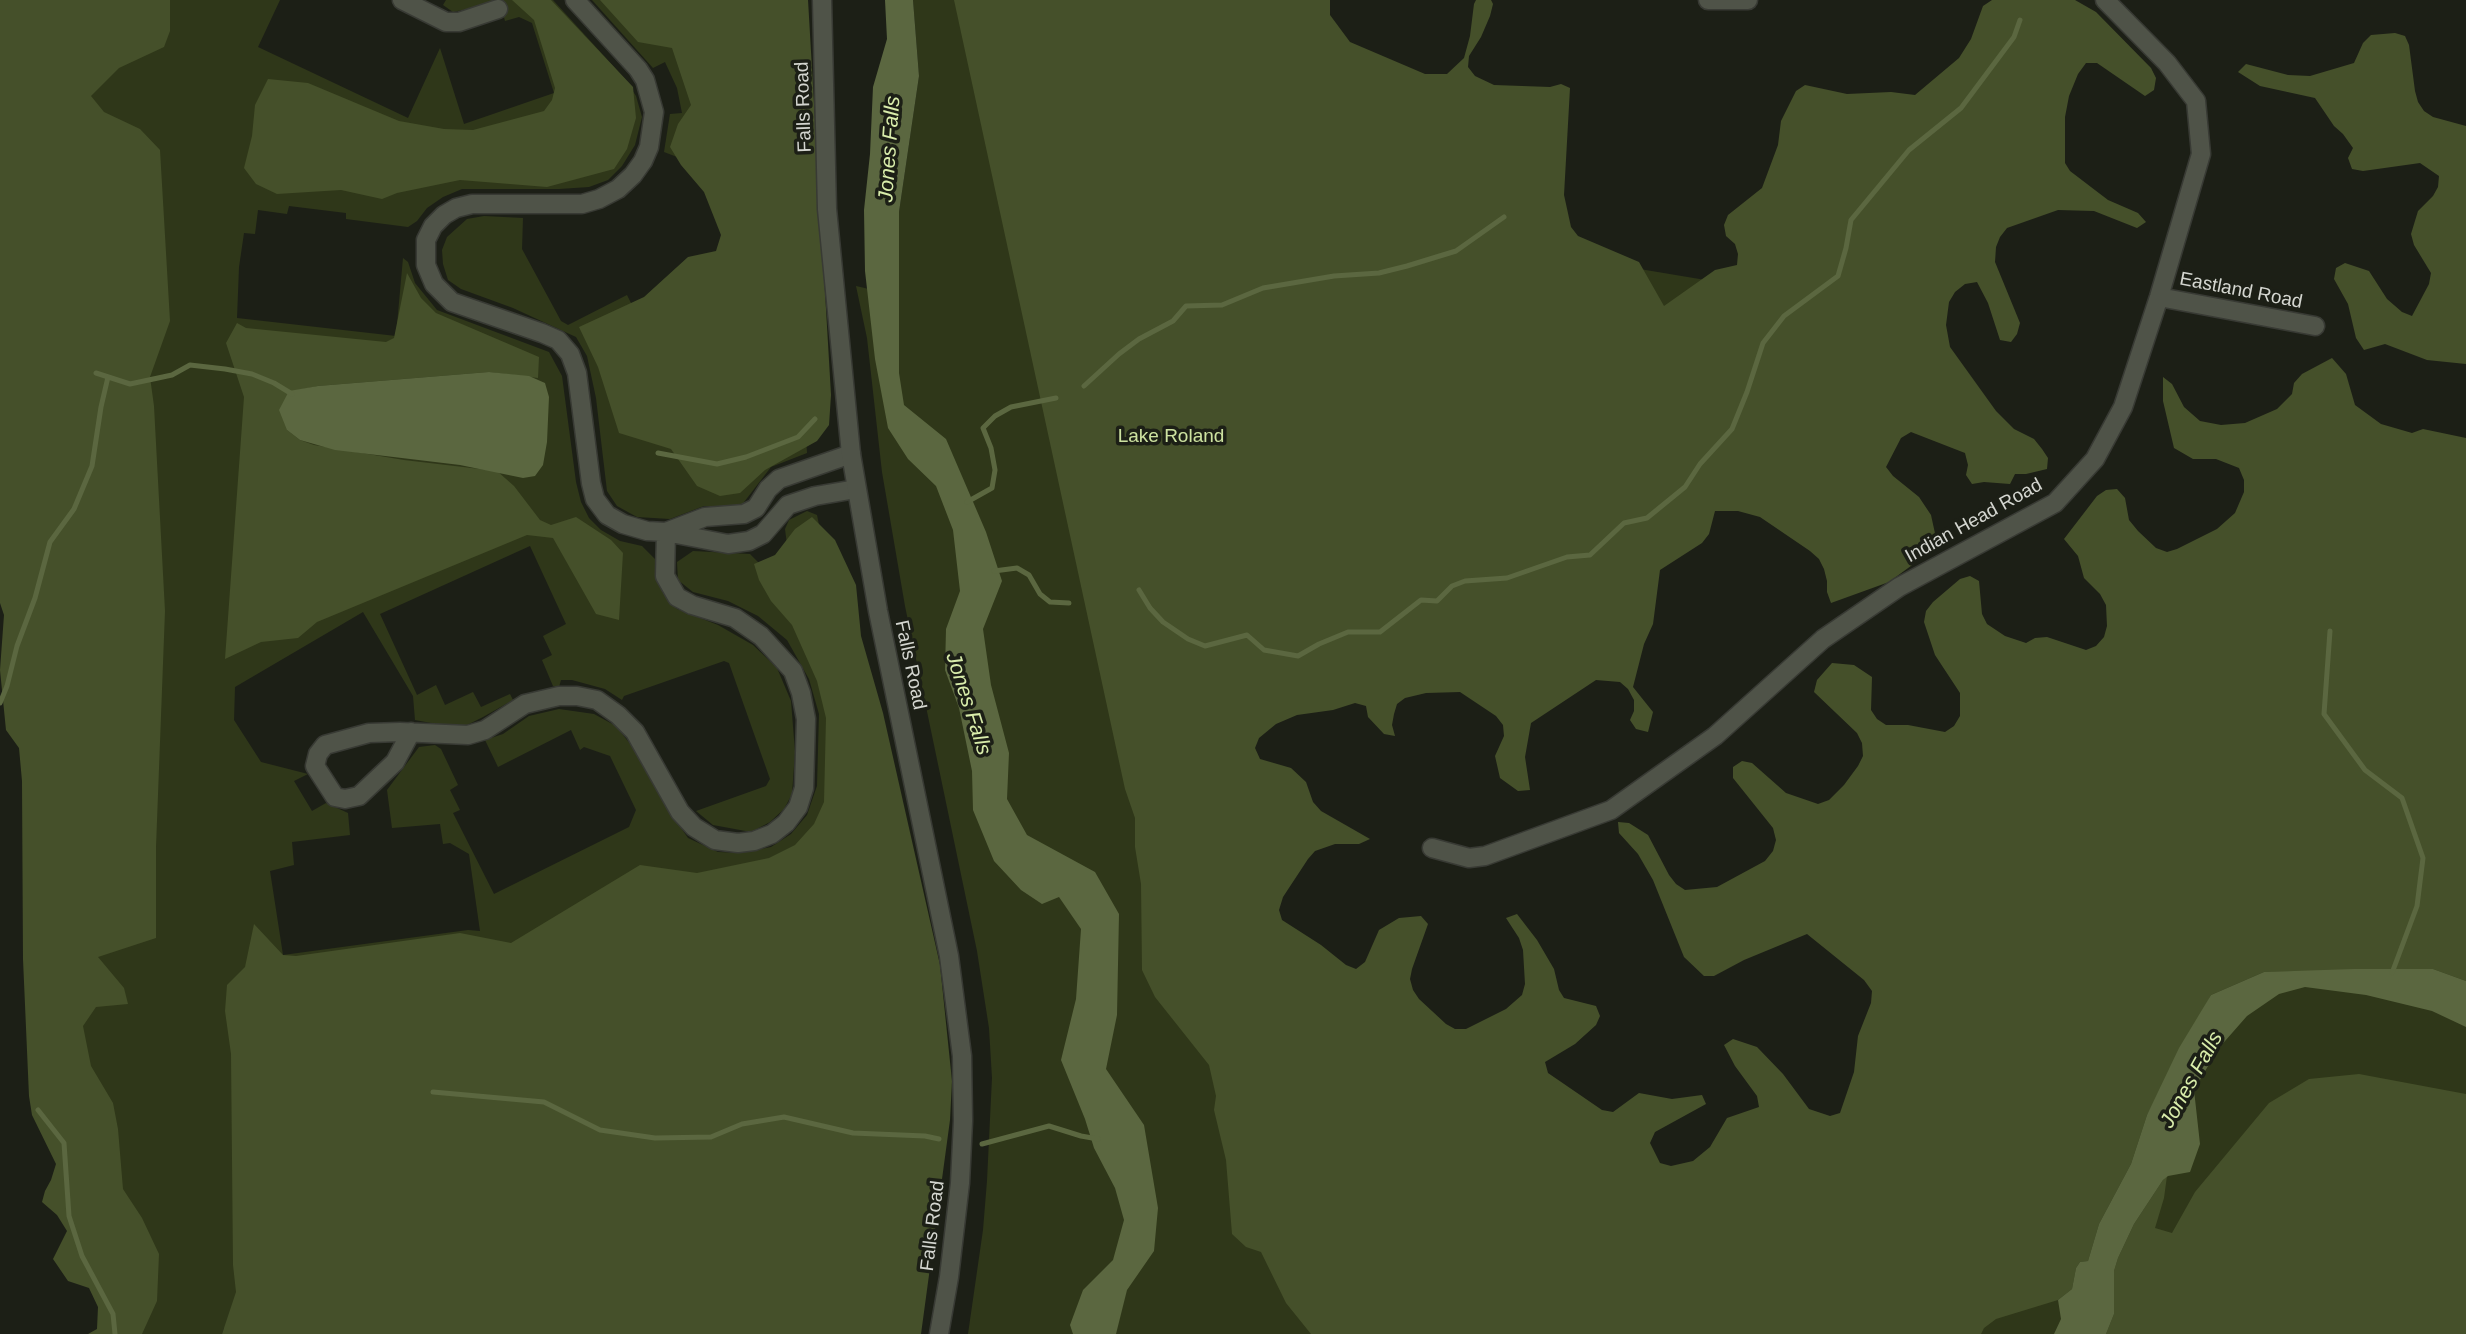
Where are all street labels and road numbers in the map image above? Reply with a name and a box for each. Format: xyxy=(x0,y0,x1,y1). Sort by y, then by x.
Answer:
street label: Falls Road xyxy=(791,61,817,153)
street label: Eastland Road xyxy=(2178,268,2304,314)
street label: Indian Head Road xyxy=(1901,474,2047,568)
street label: Falls Road xyxy=(889,618,931,712)
street label: Falls Road xyxy=(916,1180,950,1272)

